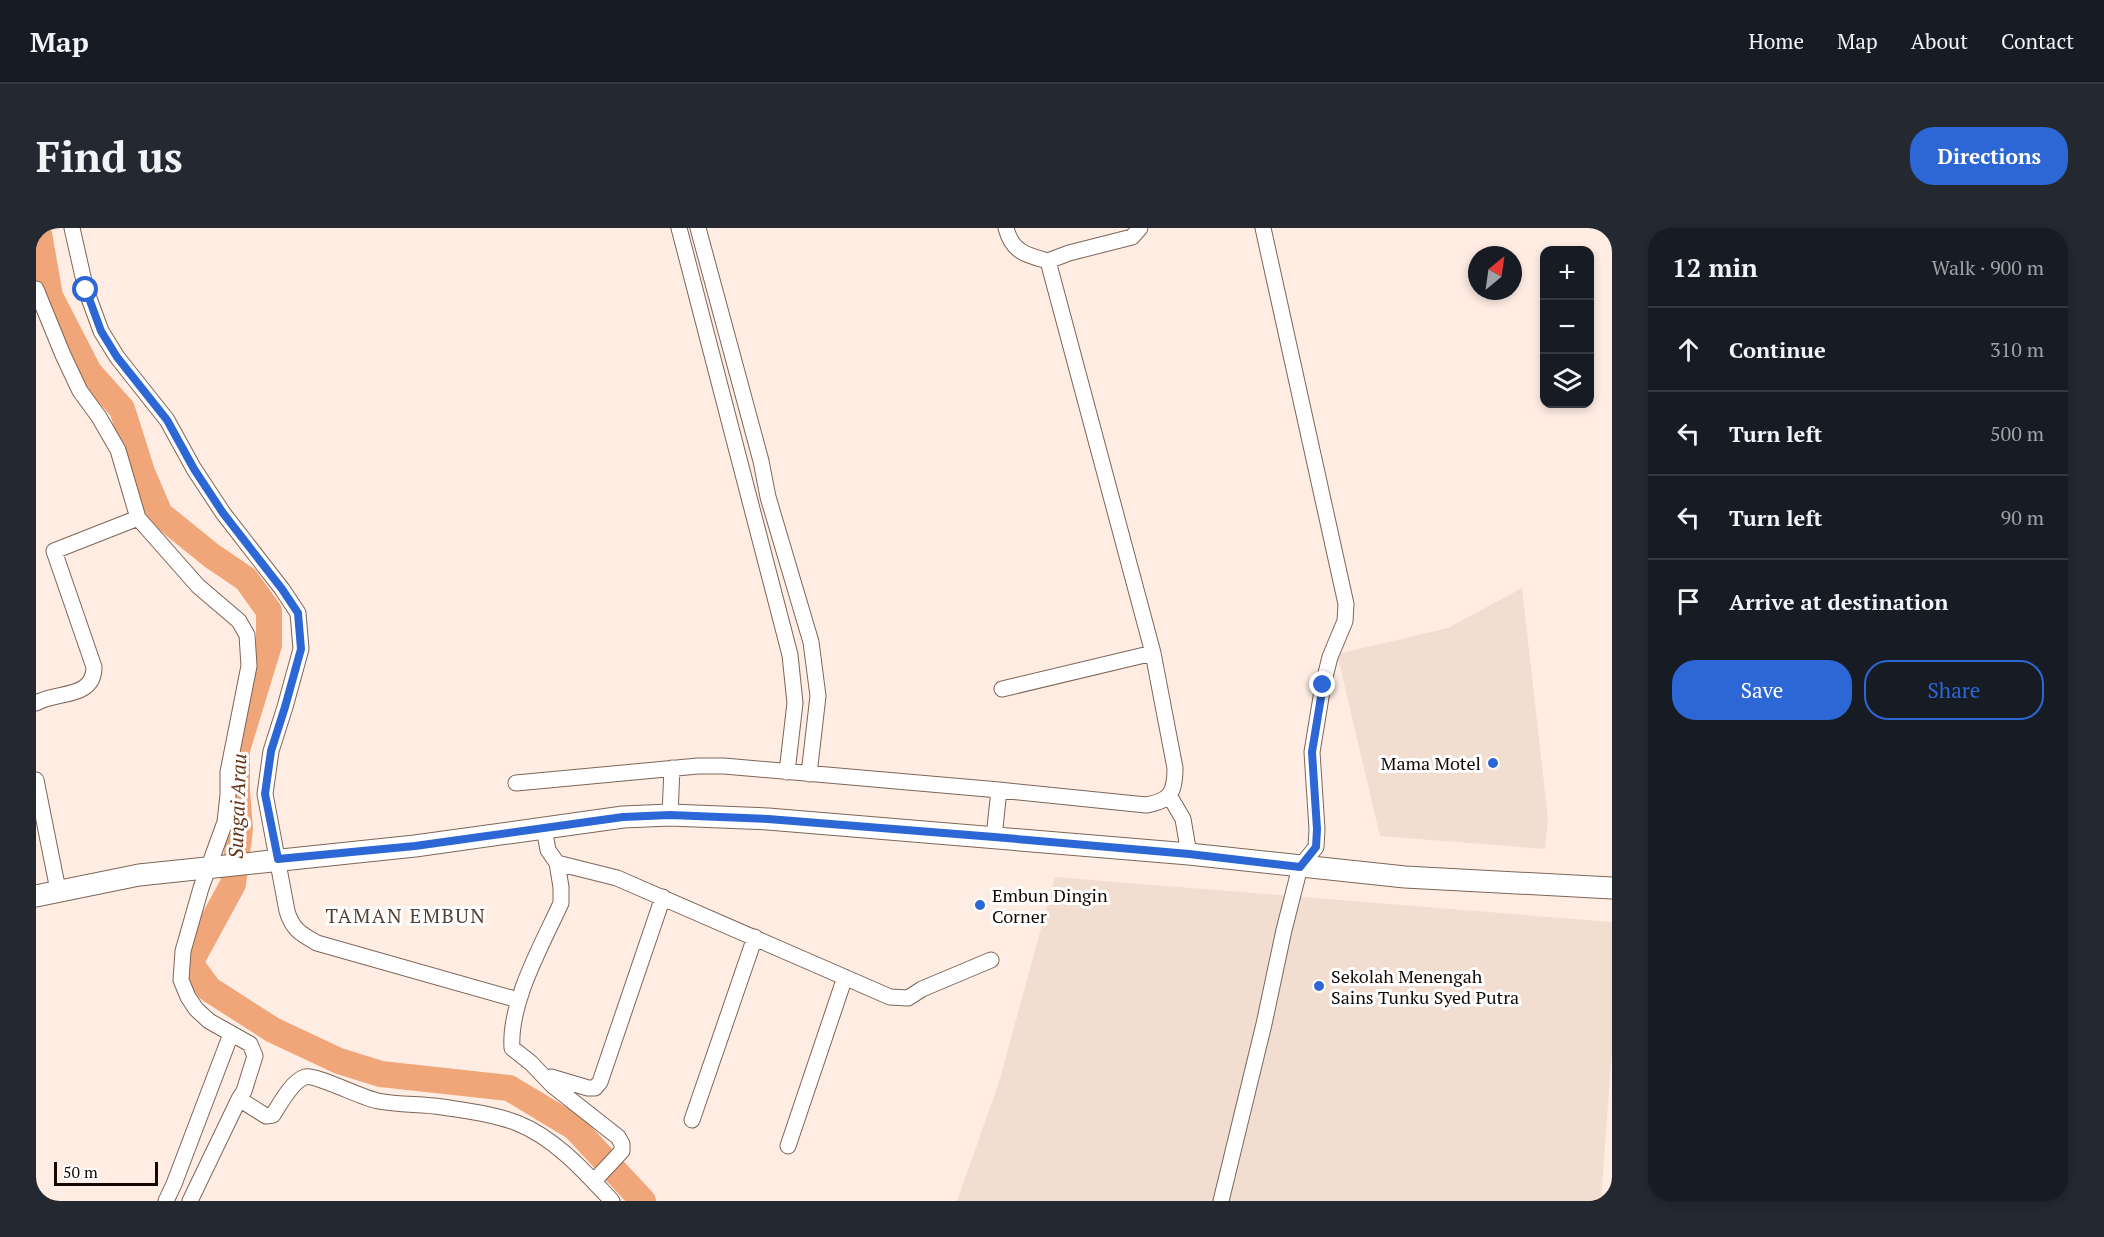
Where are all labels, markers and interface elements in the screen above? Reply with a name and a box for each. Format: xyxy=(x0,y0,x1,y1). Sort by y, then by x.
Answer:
text: Map xyxy=(30,23,89,60)
text: Home xyxy=(1748,27,1804,55)
text: Map xyxy=(1837,27,1878,55)
text: About xyxy=(1911,27,1968,55)
text: Contact xyxy=(2001,27,2074,55)
button: Directions xyxy=(1910,127,2068,185)
text: Find us xyxy=(36,128,183,184)
north arrow xyxy=(1468,246,1522,300)
map controls xyxy=(1540,246,1594,408)
button: + xyxy=(1540,246,1594,300)
text: 12 min xyxy=(1672,250,1758,284)
text: Walk · 900 m xyxy=(1932,254,2044,281)
route start xyxy=(72,276,98,302)
button: − xyxy=(1540,300,1594,354)
icon: ahead xyxy=(1672,333,1705,366)
text: Continue xyxy=(1729,335,1826,364)
text: 310 m xyxy=(1990,336,2044,363)
button: layers xyxy=(1540,354,1594,408)
icon: left xyxy=(1672,417,1705,450)
text: Turn left xyxy=(1729,419,1822,448)
text: 500 m xyxy=(1990,420,2044,447)
icon: left xyxy=(1672,501,1705,534)
text: Turn left xyxy=(1729,503,1822,532)
text: 90 m xyxy=(2001,504,2044,531)
icon: arrive xyxy=(1672,585,1705,618)
text: Arrive at destination xyxy=(1729,587,1948,616)
button: Save xyxy=(1672,660,1852,720)
button: Share xyxy=(1864,660,2044,720)
route end xyxy=(1309,671,1335,697)
place label: Mama Motel xyxy=(1381,751,1481,775)
water label: Sungai Arau xyxy=(222,753,252,859)
marker: Mama Motel xyxy=(1486,756,1500,770)
place label: Embun Dingin Corner xyxy=(992,883,1108,928)
marker: Embun Dingin Corner xyxy=(973,898,987,912)
district label: TAMAN EMBUN xyxy=(326,902,486,929)
place label: Sekolah Menengah Sains Tunku Syed Putra xyxy=(1331,964,1519,1009)
marker: Sekolah Menengah Sains Tunku Syed Putra xyxy=(1312,979,1326,993)
scale bar xyxy=(54,1159,158,1186)
text: 50 m xyxy=(63,1161,98,1183)

